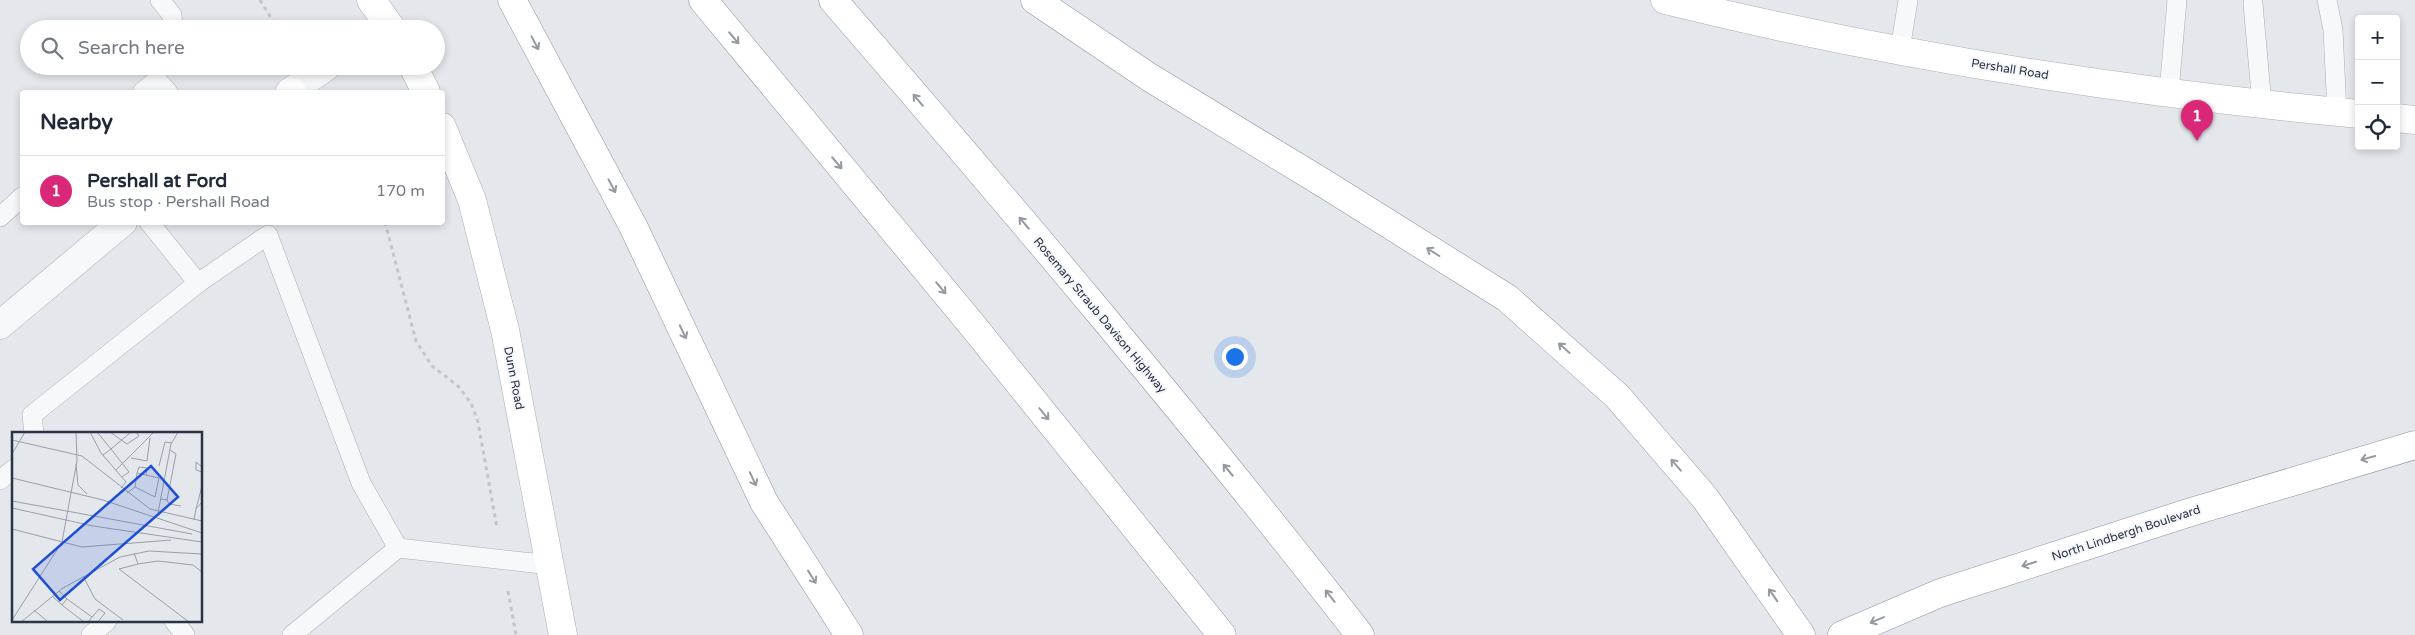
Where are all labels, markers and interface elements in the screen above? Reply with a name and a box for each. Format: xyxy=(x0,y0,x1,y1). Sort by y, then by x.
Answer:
map controls xyxy=(2355,15,2400,150)
button: + xyxy=(2355,15,2400,60)
search box xyxy=(20,20,445,75)
one-way arrow xyxy=(728,31,739,44)
icon: search xyxy=(38,34,66,62)
one-way arrow xyxy=(531,35,540,50)
text: Search here xyxy=(78,37,185,59)
street label: Pershall Road xyxy=(1970,56,2050,82)
button: − xyxy=(2355,60,2400,105)
one-way arrow xyxy=(913,93,924,106)
pin: 1 xyxy=(2181,100,2213,141)
button: locate xyxy=(2355,105,2400,150)
text: Nearby xyxy=(40,110,113,135)
one-way arrow xyxy=(832,156,843,169)
text: Pershall at Ford xyxy=(87,170,227,192)
one-way arrow xyxy=(607,179,617,194)
text: 1 xyxy=(51,181,61,201)
text: 170 m xyxy=(376,181,425,201)
text: Bus stop · Pershall Road xyxy=(87,192,270,212)
one-way arrow xyxy=(1018,217,1029,230)
street label: Rosemary Straub Davison Highway xyxy=(1031,234,1170,396)
one-way arrow xyxy=(1427,246,1441,256)
one-way arrow xyxy=(936,281,947,294)
one-way arrow xyxy=(679,324,688,339)
one-way arrow xyxy=(1557,343,1570,354)
your location xyxy=(1222,344,1248,370)
street label: Dunn Road xyxy=(501,345,527,411)
one-way arrow xyxy=(1038,407,1049,420)
inset map xyxy=(12,432,202,622)
one-way arrow xyxy=(2360,453,2376,463)
one-way arrow xyxy=(1671,458,1682,471)
one-way arrow xyxy=(1223,463,1234,476)
one-way arrow xyxy=(749,471,758,486)
street label: North Lindbergh Boulevard xyxy=(2050,502,2202,564)
one-way arrow xyxy=(2022,560,2038,569)
one-way arrow xyxy=(807,570,817,584)
one-way arrow xyxy=(1768,588,1778,602)
one-way arrow xyxy=(1324,590,1335,603)
one-way arrow xyxy=(1870,616,1885,626)

